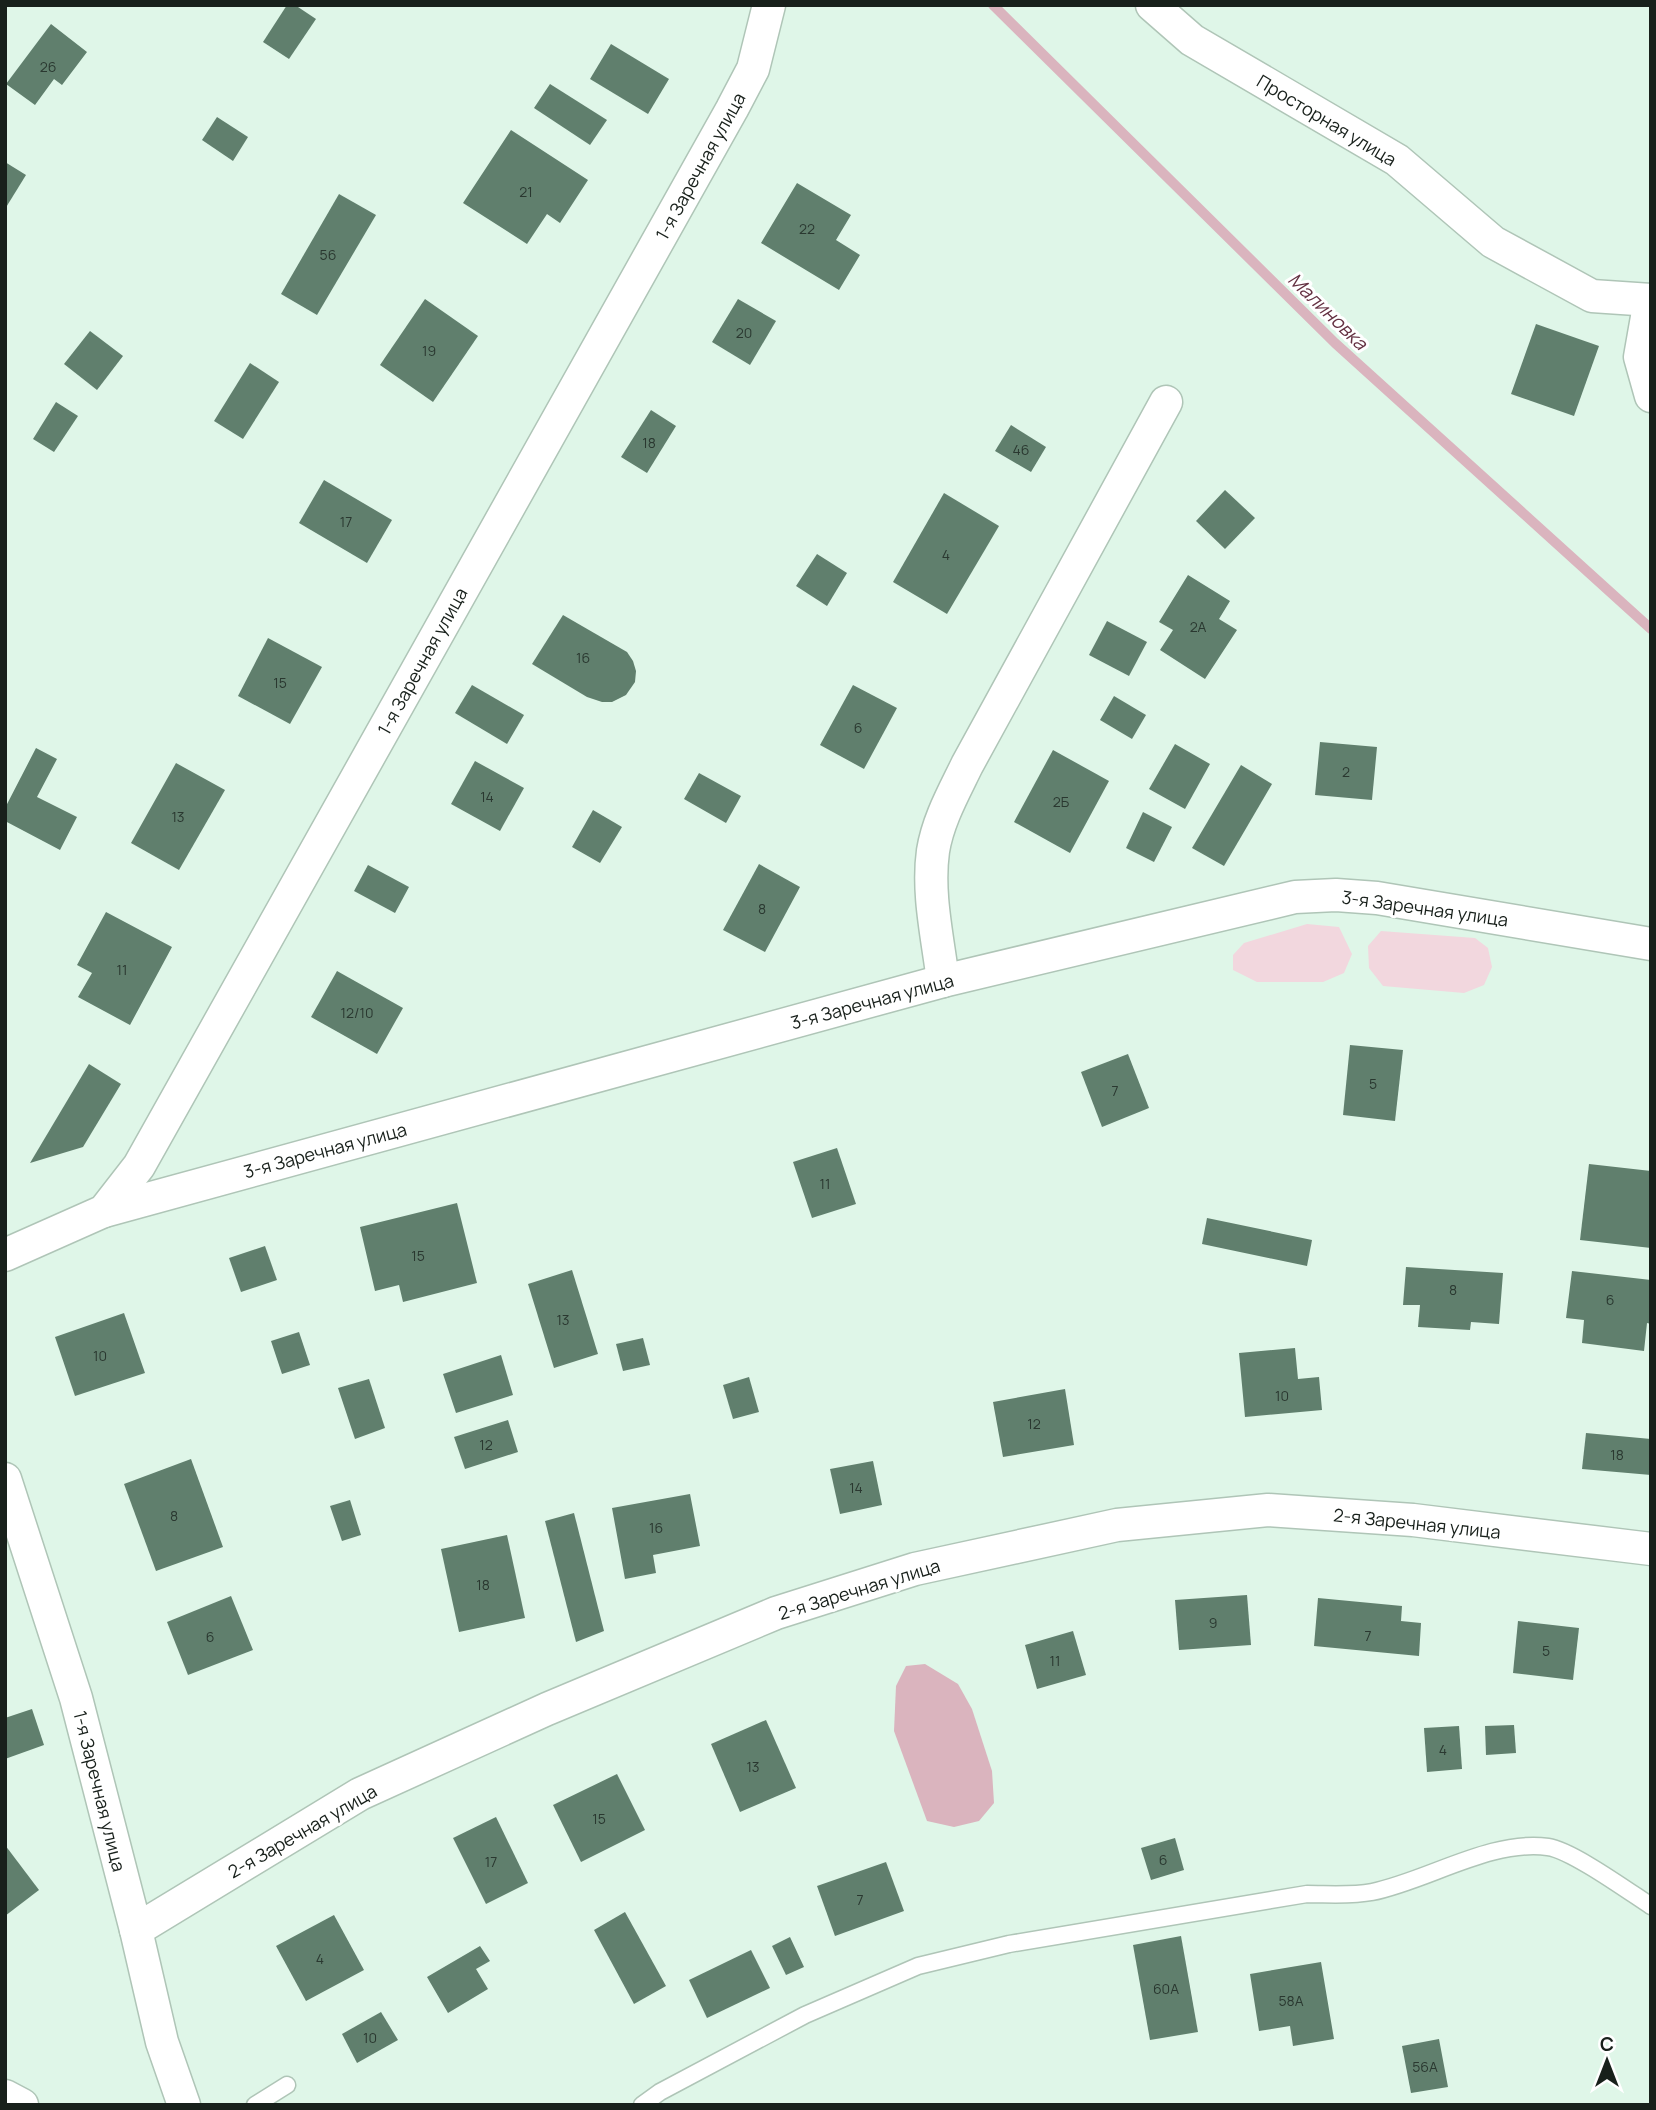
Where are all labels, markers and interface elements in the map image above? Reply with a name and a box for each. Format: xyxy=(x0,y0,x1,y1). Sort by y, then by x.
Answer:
house number: 26 xyxy=(40,57,56,76)
street label: Просторная улица xyxy=(1253,69,1401,171)
street label: 1-я Заречная улица xyxy=(650,88,750,244)
house number: 21 xyxy=(519,182,533,201)
house number: 22 xyxy=(799,219,815,238)
house number: 56 xyxy=(320,245,336,264)
water label: Малиновка xyxy=(1283,267,1374,356)
house number: 20 xyxy=(736,323,752,342)
house number: 19 xyxy=(422,341,436,360)
house number: 18 xyxy=(642,433,656,452)
house number: 46 xyxy=(1013,440,1029,459)
house number: 17 xyxy=(340,512,352,531)
house number: 4 xyxy=(942,545,950,564)
street label: 1-я Заречная улица xyxy=(372,583,472,739)
house number: 2А xyxy=(1190,617,1206,636)
house number: 16 xyxy=(576,648,590,667)
house number: 15 xyxy=(273,673,287,692)
house number: 6 xyxy=(854,718,862,737)
house number: 2 xyxy=(1342,762,1350,781)
house number: 14 xyxy=(480,787,494,806)
house number: 2Б xyxy=(1053,792,1070,811)
house number: 13 xyxy=(171,807,185,826)
street label: 3-я Заречная улица xyxy=(1340,884,1510,932)
house number: 8 xyxy=(758,899,766,918)
house number: 11 xyxy=(117,960,127,979)
street label: 3-я Заречная улица xyxy=(788,968,956,1034)
house number: 12/10 xyxy=(341,1003,373,1022)
house number: 5 xyxy=(1369,1074,1377,1093)
house number: 7 xyxy=(1111,1081,1119,1100)
street label: 3-я Заречная улица xyxy=(241,1117,409,1183)
house number: 11 xyxy=(820,1174,830,1193)
house number: 15 xyxy=(411,1246,425,1265)
house number: 8 xyxy=(1449,1280,1457,1299)
house number: 6 xyxy=(1606,1290,1614,1309)
house number: 13 xyxy=(556,1310,570,1329)
house number: 10 xyxy=(93,1346,107,1365)
house number: 10 xyxy=(1275,1386,1289,1405)
house number: 12 xyxy=(1027,1414,1041,1433)
house number: 12 xyxy=(479,1435,493,1454)
house number: 18 xyxy=(1610,1445,1624,1464)
house number: 14 xyxy=(849,1478,863,1497)
street label: 2-я Заречная улица xyxy=(1332,1502,1502,1544)
house number: 8 xyxy=(170,1506,178,1525)
house number: 16 xyxy=(649,1518,663,1537)
street label: 2-я Заречная улица xyxy=(775,1553,943,1625)
house number: 18 xyxy=(476,1575,490,1594)
house number: 9 xyxy=(1209,1613,1217,1632)
house number: 7 xyxy=(1364,1626,1372,1645)
house number: 6 xyxy=(206,1627,214,1646)
house number: 5 xyxy=(1542,1641,1550,1660)
house number: 11 xyxy=(1050,1651,1060,1670)
street label: 1-я Заречная улица xyxy=(68,1708,132,1874)
house number: 4 xyxy=(1439,1740,1447,1759)
house number: 13 xyxy=(746,1757,760,1776)
street label: 2-я Заречная улица xyxy=(223,1779,381,1883)
house number: 15 xyxy=(592,1809,606,1828)
house number: 6 xyxy=(1159,1850,1167,1869)
house number: 17 xyxy=(485,1852,497,1871)
house number: 7 xyxy=(856,1890,864,1909)
house number: 4 xyxy=(316,1949,324,1968)
house number: 60А xyxy=(1153,1979,1179,1998)
house number: 58А xyxy=(1278,1991,1304,2010)
north arrow xyxy=(1572,2026,1642,2096)
house number: 10 xyxy=(363,2028,377,2047)
text: С xyxy=(1600,2031,1614,2057)
house number: 56А xyxy=(1412,2057,1438,2076)

